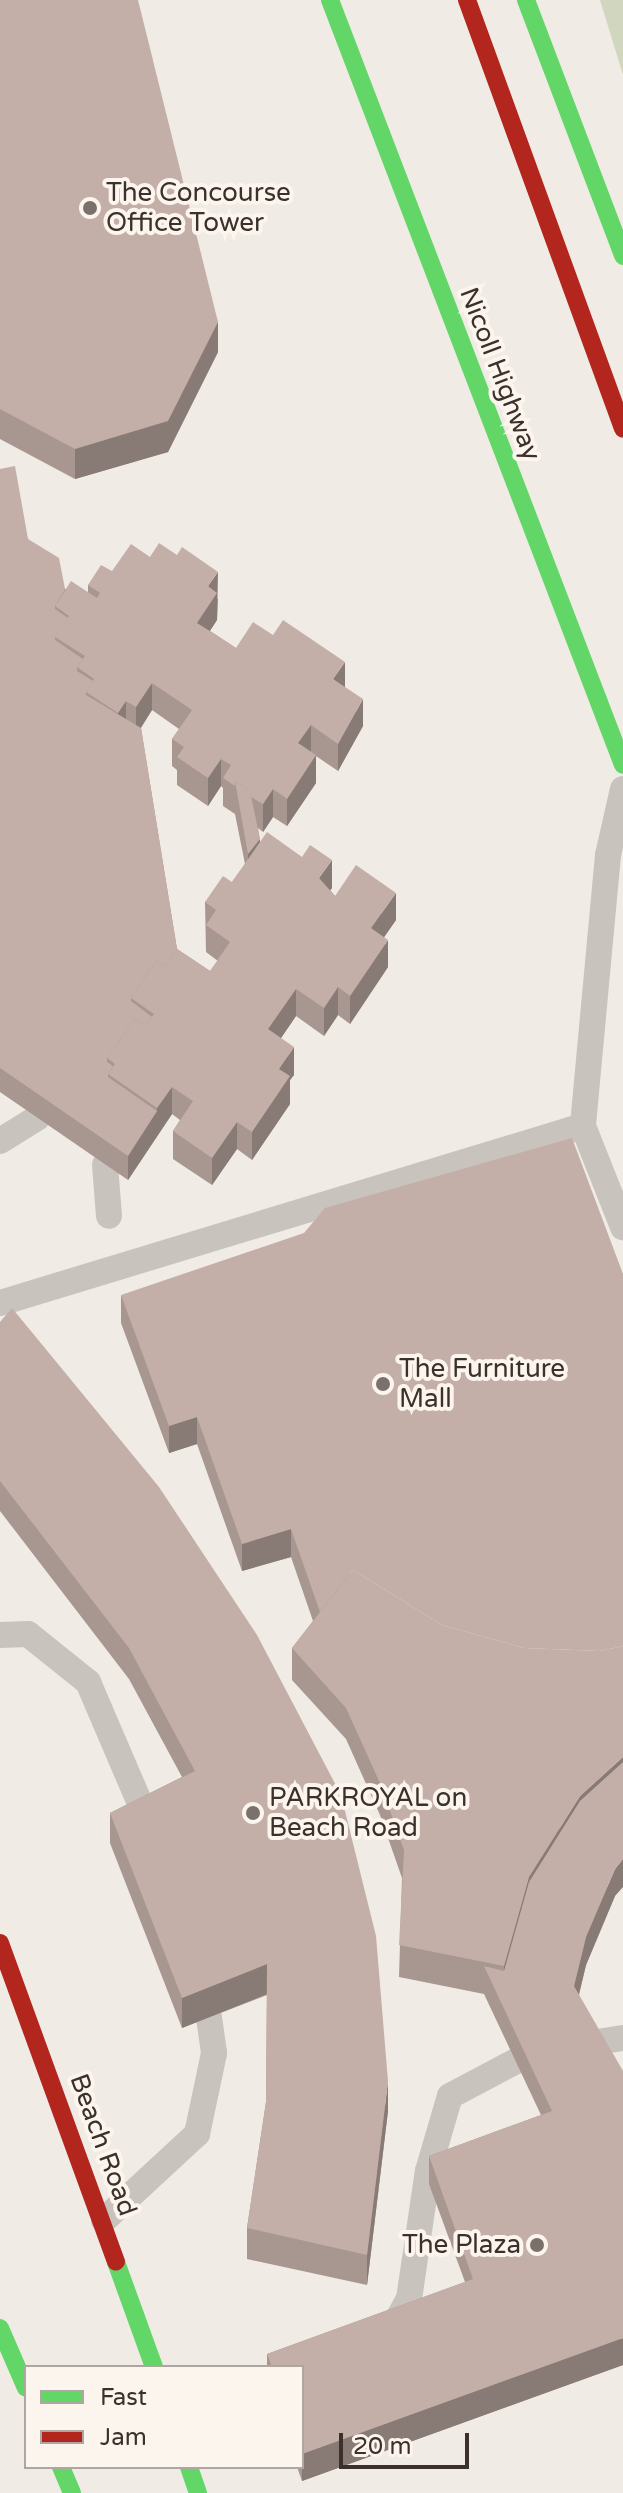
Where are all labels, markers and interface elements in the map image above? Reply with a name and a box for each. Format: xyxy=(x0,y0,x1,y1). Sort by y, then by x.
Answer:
place label: The Concourse Office Tower xyxy=(106,177,291,238)
marker: The Concourse Office Tower xyxy=(81,199,99,217)
street label: Nicoll Highway xyxy=(453,283,547,465)
place label: The Furniture Mall xyxy=(399,1353,565,1414)
marker: The Furniture Mall xyxy=(374,1375,392,1393)
place label: PARKROYAL on Beach Road xyxy=(269,1782,467,1844)
marker: PARKROYAL on Beach Road xyxy=(244,1804,262,1822)
street label: Beach Road xyxy=(63,2070,143,2220)
place label: The Plaza xyxy=(402,2229,521,2261)
marker: The Plaza xyxy=(528,2236,546,2254)
legend xyxy=(24,2365,304,2469)
text: Fast xyxy=(100,2383,147,2412)
scale bar xyxy=(343,2417,473,2467)
text: Jam xyxy=(100,2423,147,2452)
text: 20 m xyxy=(353,2432,411,2461)

